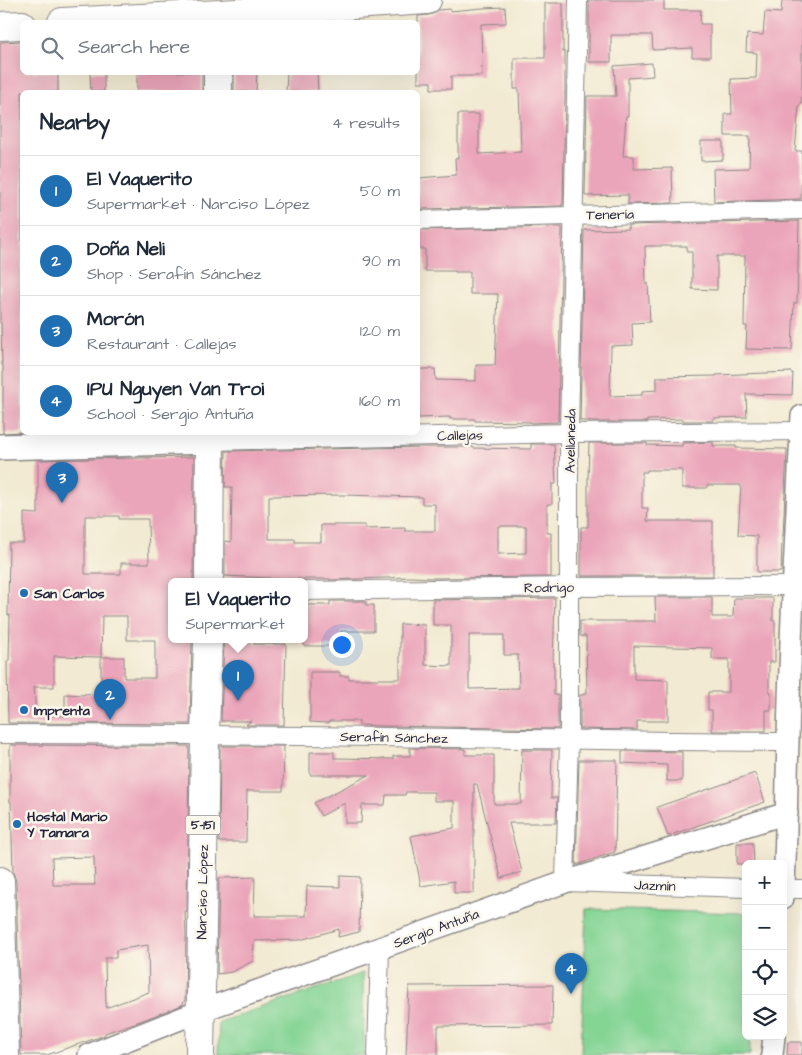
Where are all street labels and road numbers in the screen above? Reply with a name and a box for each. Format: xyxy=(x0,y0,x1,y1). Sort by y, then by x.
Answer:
street label: Tenería xyxy=(586,205,634,225)
street label: Avellaneda xyxy=(560,409,582,473)
street label: Callejas xyxy=(437,426,483,446)
street label: Rodrigo xyxy=(524,578,574,598)
street label: Serafín Sánchez xyxy=(340,727,448,749)
road number: 5-151 xyxy=(186,816,220,834)
street label: Narciso López xyxy=(192,844,214,940)
street label: Jazmín xyxy=(634,875,676,897)
street label: Sergio Antuña xyxy=(391,904,482,954)

